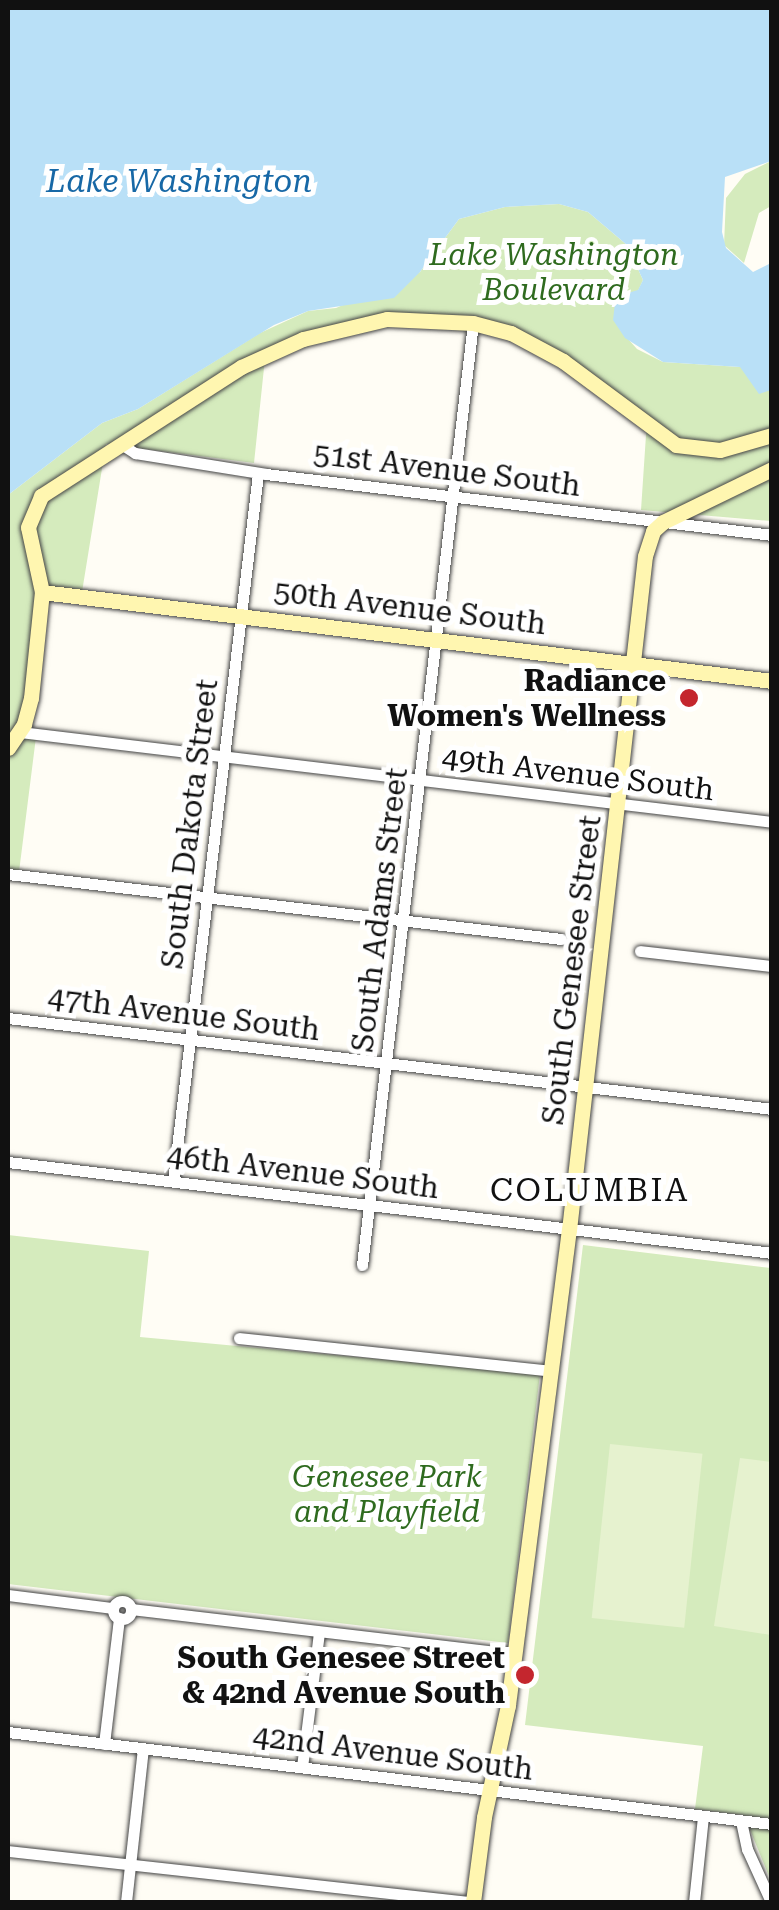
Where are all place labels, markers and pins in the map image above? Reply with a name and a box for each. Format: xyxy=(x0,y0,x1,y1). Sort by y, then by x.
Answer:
place label: Radiance Women's Wellness xyxy=(387,663,666,734)
marker: Radiance Women's Wellness xyxy=(676,685,702,711)
place label: South Genesee Street & 42nd Avenue South xyxy=(177,1640,505,1710)
marker: South Genesee Street & 42nd Avenue South xyxy=(514,1664,536,1686)

